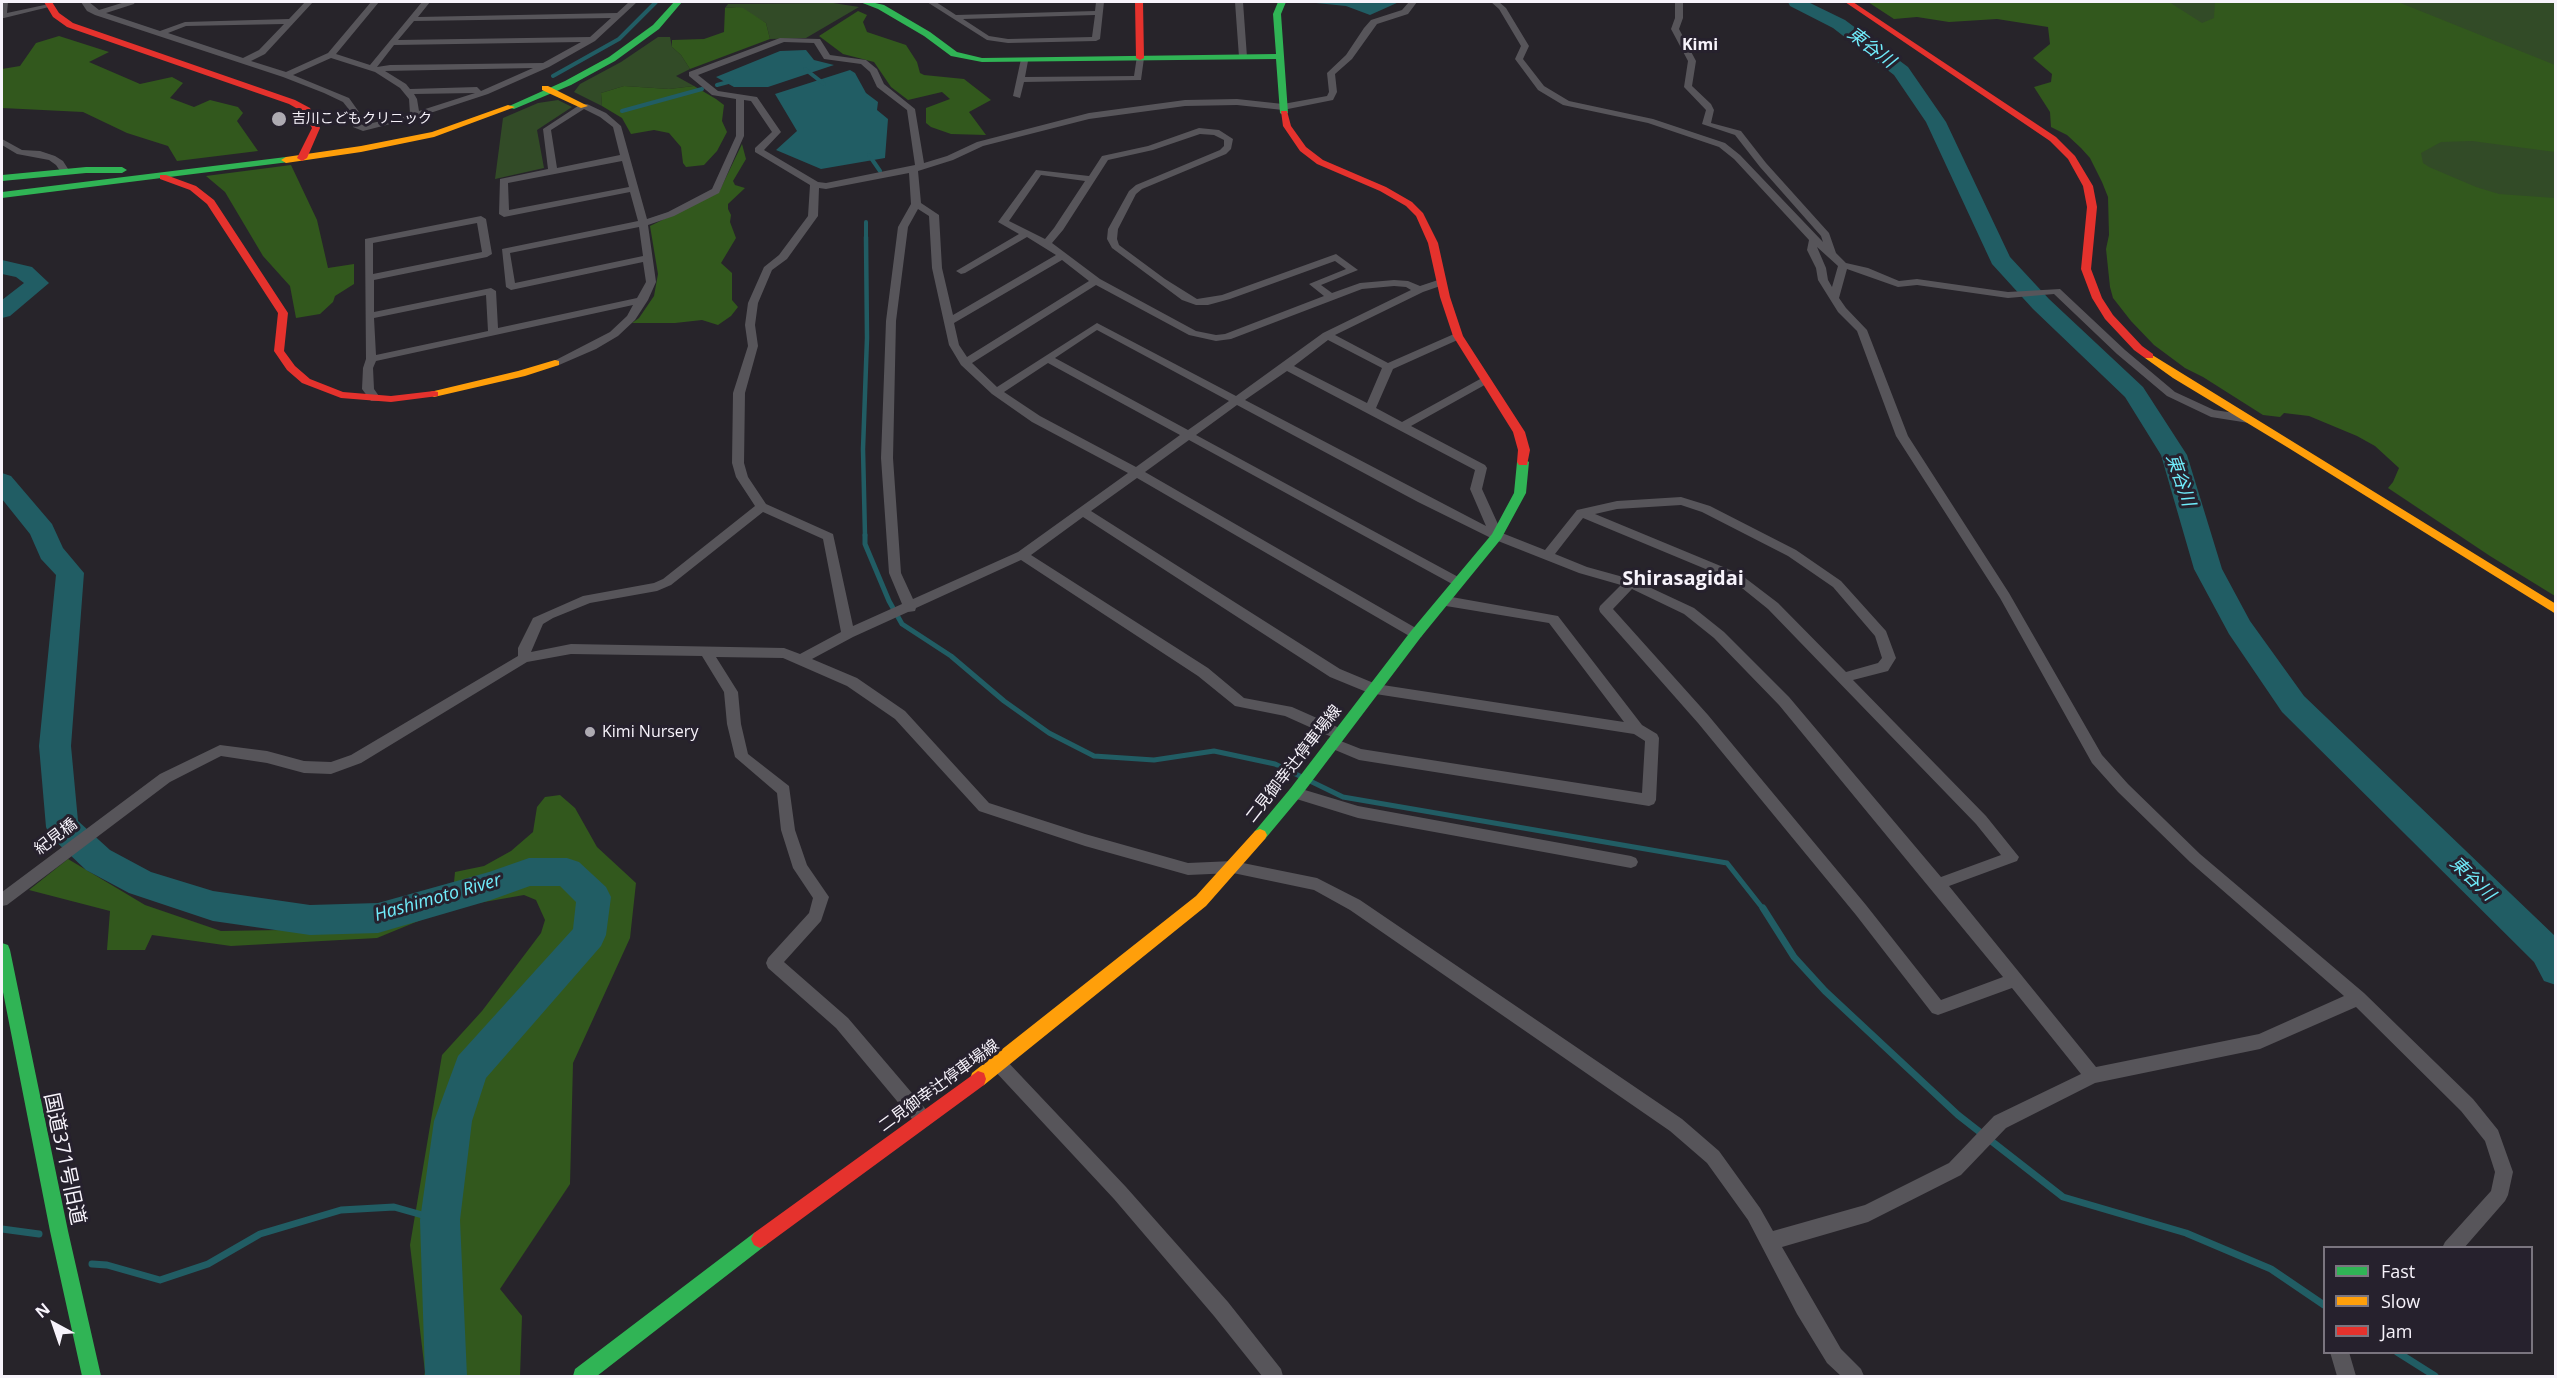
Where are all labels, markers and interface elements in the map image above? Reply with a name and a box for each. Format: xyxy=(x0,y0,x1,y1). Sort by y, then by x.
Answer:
water label: 東谷川 xyxy=(1843,23,1899,73)
district label: Kimi xyxy=(1682,35,1718,55)
marker: 吉川こどもクリニック xyxy=(270,110,288,128)
place label: 吉川こどもクリニック xyxy=(292,111,432,127)
water label: 東谷川 xyxy=(2161,451,2199,509)
district label: Shirasagidai xyxy=(1622,567,1744,591)
street label: 二見御幸辻停車場線 xyxy=(1242,701,1346,827)
place label: Kimi Nursery xyxy=(602,722,698,742)
marker: Kimi Nursery xyxy=(583,725,597,739)
street label: 紀見橋 xyxy=(31,815,81,859)
water label: 東谷川 xyxy=(2445,852,2499,906)
water label: Hashimoto River xyxy=(372,870,504,926)
street label: 二見御幸辻停車場線 xyxy=(875,1036,1003,1136)
street label: 国道371号旧道 xyxy=(38,1091,90,1227)
legend xyxy=(2323,1246,2533,1354)
text: Fast xyxy=(2381,1259,2415,1283)
text: Slow xyxy=(2381,1289,2420,1313)
north arrow xyxy=(24,1294,84,1354)
text: N xyxy=(30,1298,54,1323)
text: Jam xyxy=(2381,1319,2413,1343)

